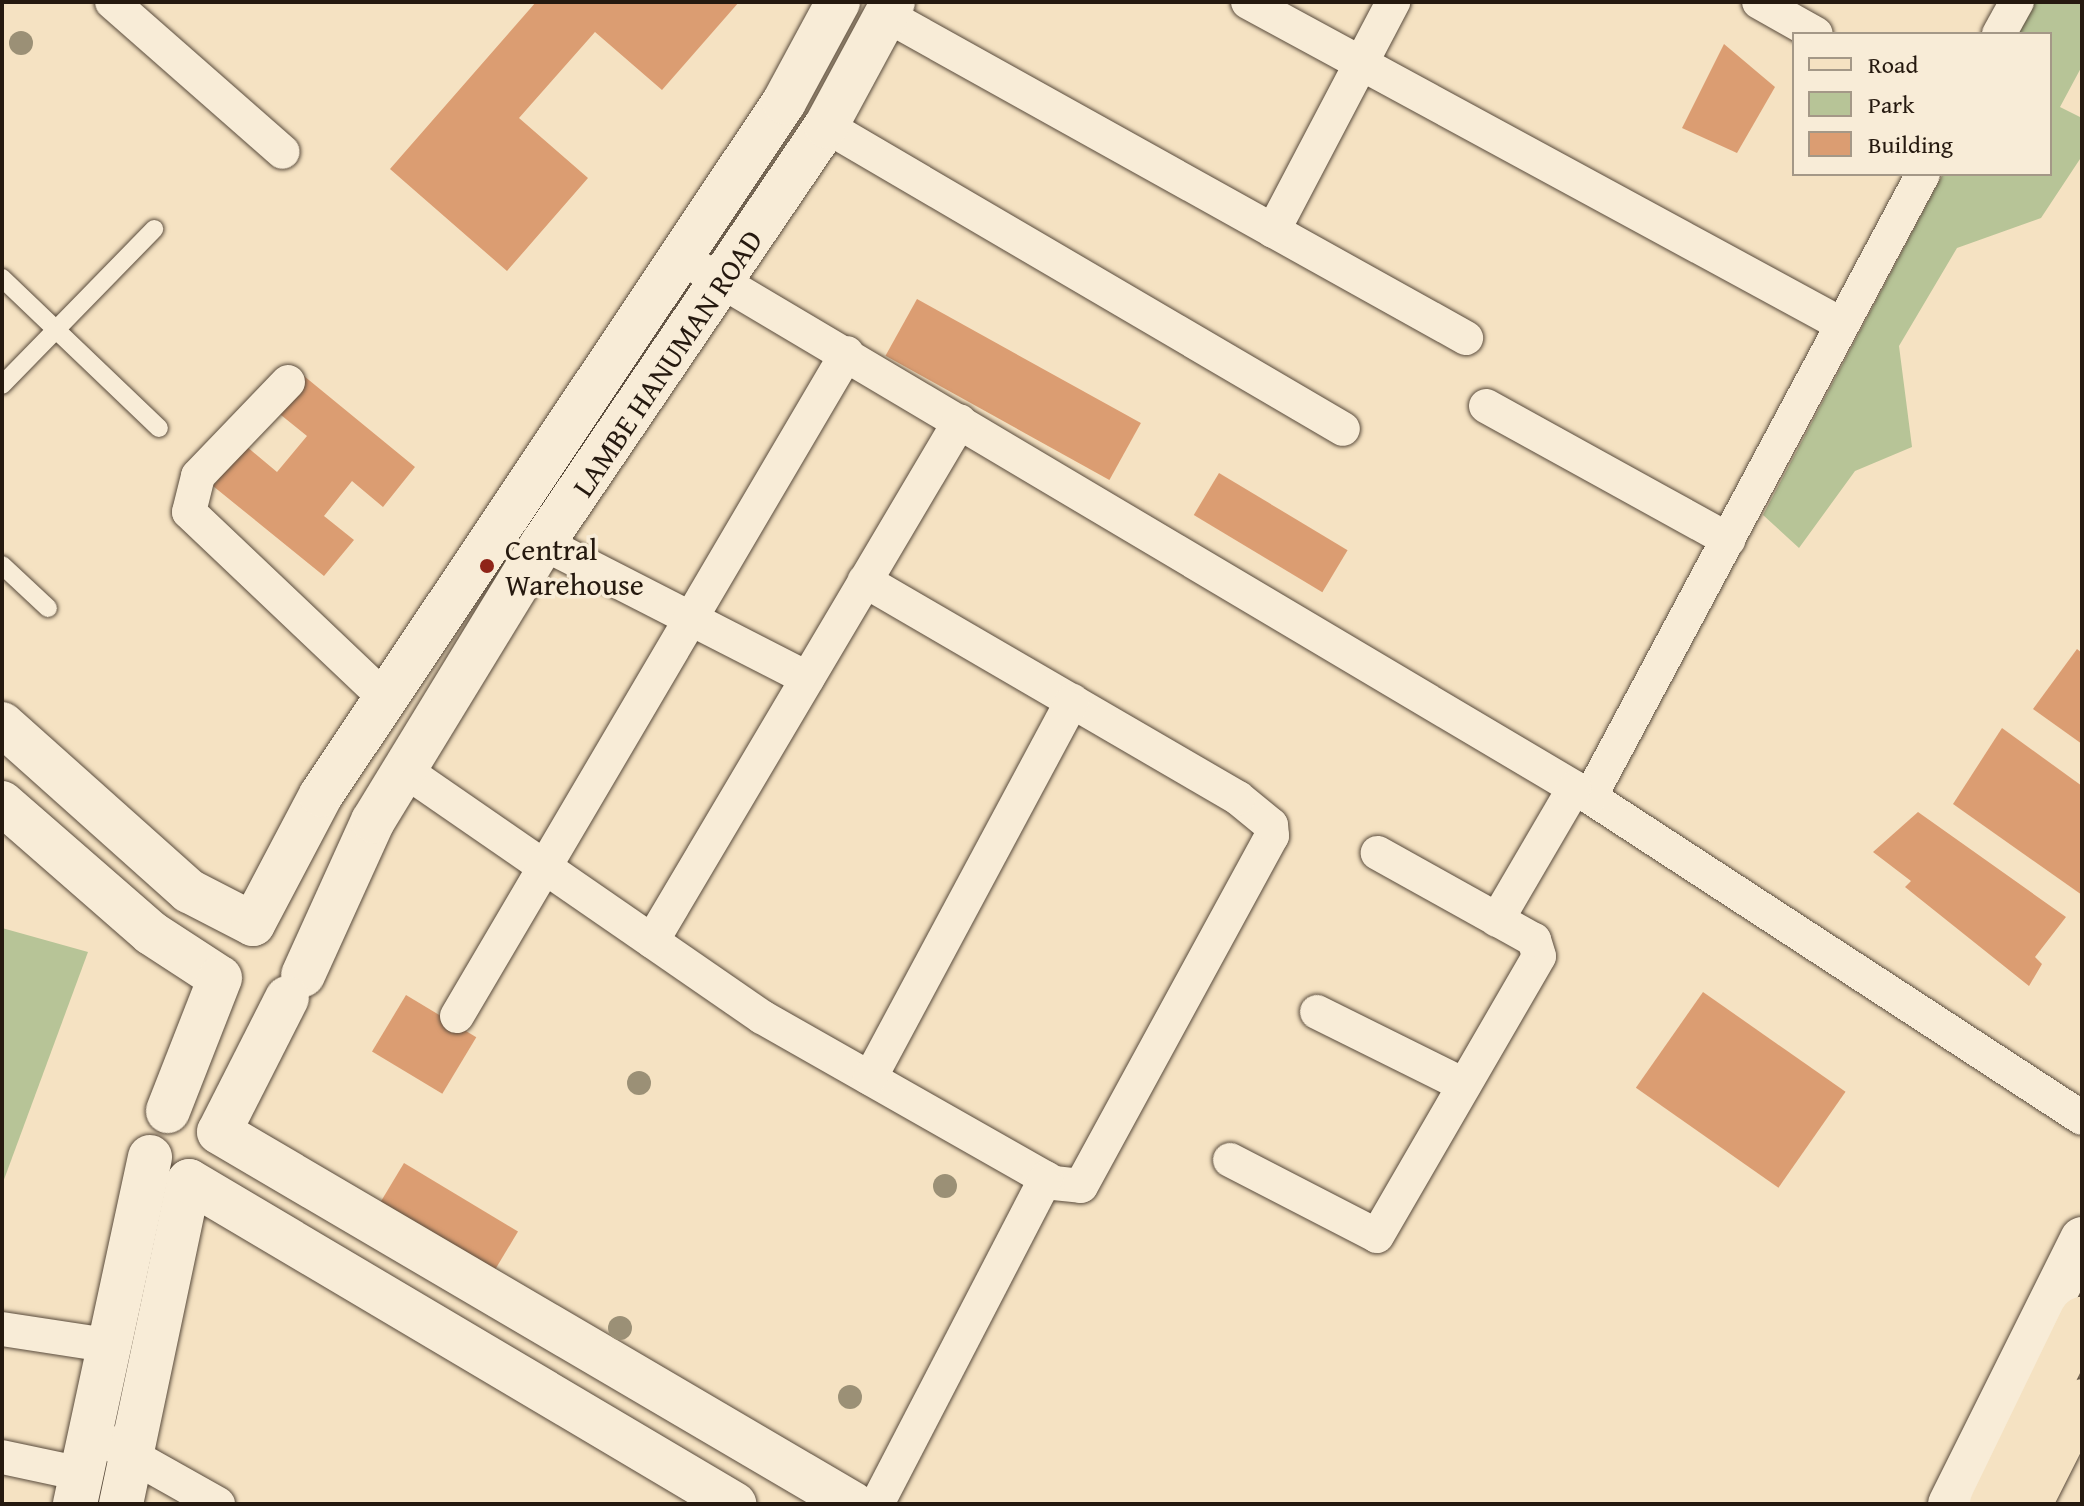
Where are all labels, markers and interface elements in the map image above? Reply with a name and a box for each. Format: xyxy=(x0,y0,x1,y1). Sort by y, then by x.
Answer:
legend xyxy=(1792,32,2052,176)
text: Road xyxy=(1868,47,1918,82)
text: Park xyxy=(1868,87,1914,122)
text: Building xyxy=(1868,127,1953,162)
street label: LAMBE HANUMAN ROAD xyxy=(564,223,770,503)
place label: Central Warehouse xyxy=(505,531,644,602)
marker: Central Warehouse xyxy=(476,555,498,577)

